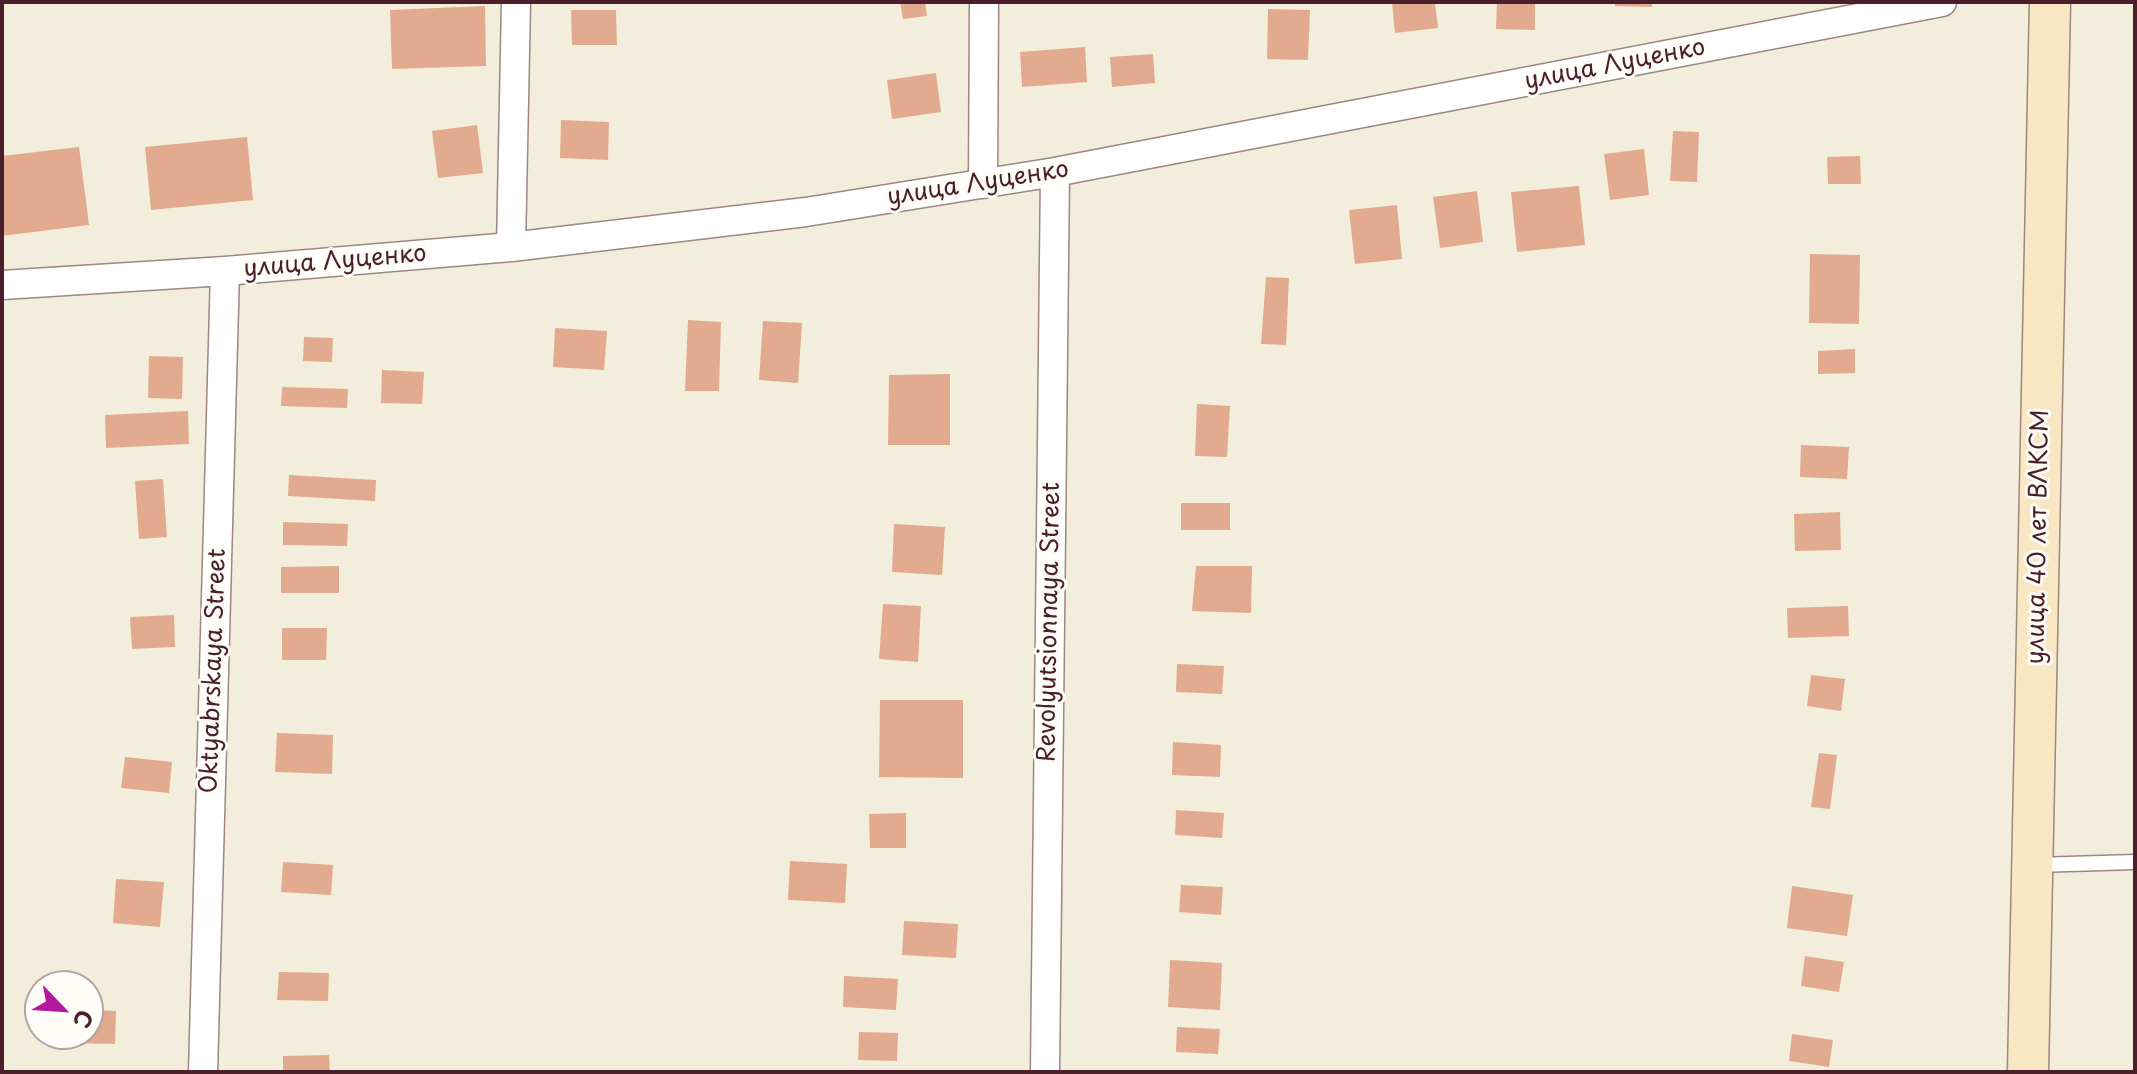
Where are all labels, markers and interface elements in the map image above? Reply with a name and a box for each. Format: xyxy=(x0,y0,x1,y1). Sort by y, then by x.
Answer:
street label: улица Луценко xyxy=(1522,33,1708,97)
street label: улица Луценко xyxy=(885,155,1071,213)
street label: улица Луценко xyxy=(242,240,428,284)
street label: улица 40 лет ВЛКСМ xyxy=(2022,409,2056,665)
street label: Revolyutsionnaya Street xyxy=(1033,482,1067,762)
street label: Oktyabrskaya Street xyxy=(195,548,233,794)
north arrow xyxy=(24,970,104,1050)
text: С xyxy=(66,1005,103,1034)

